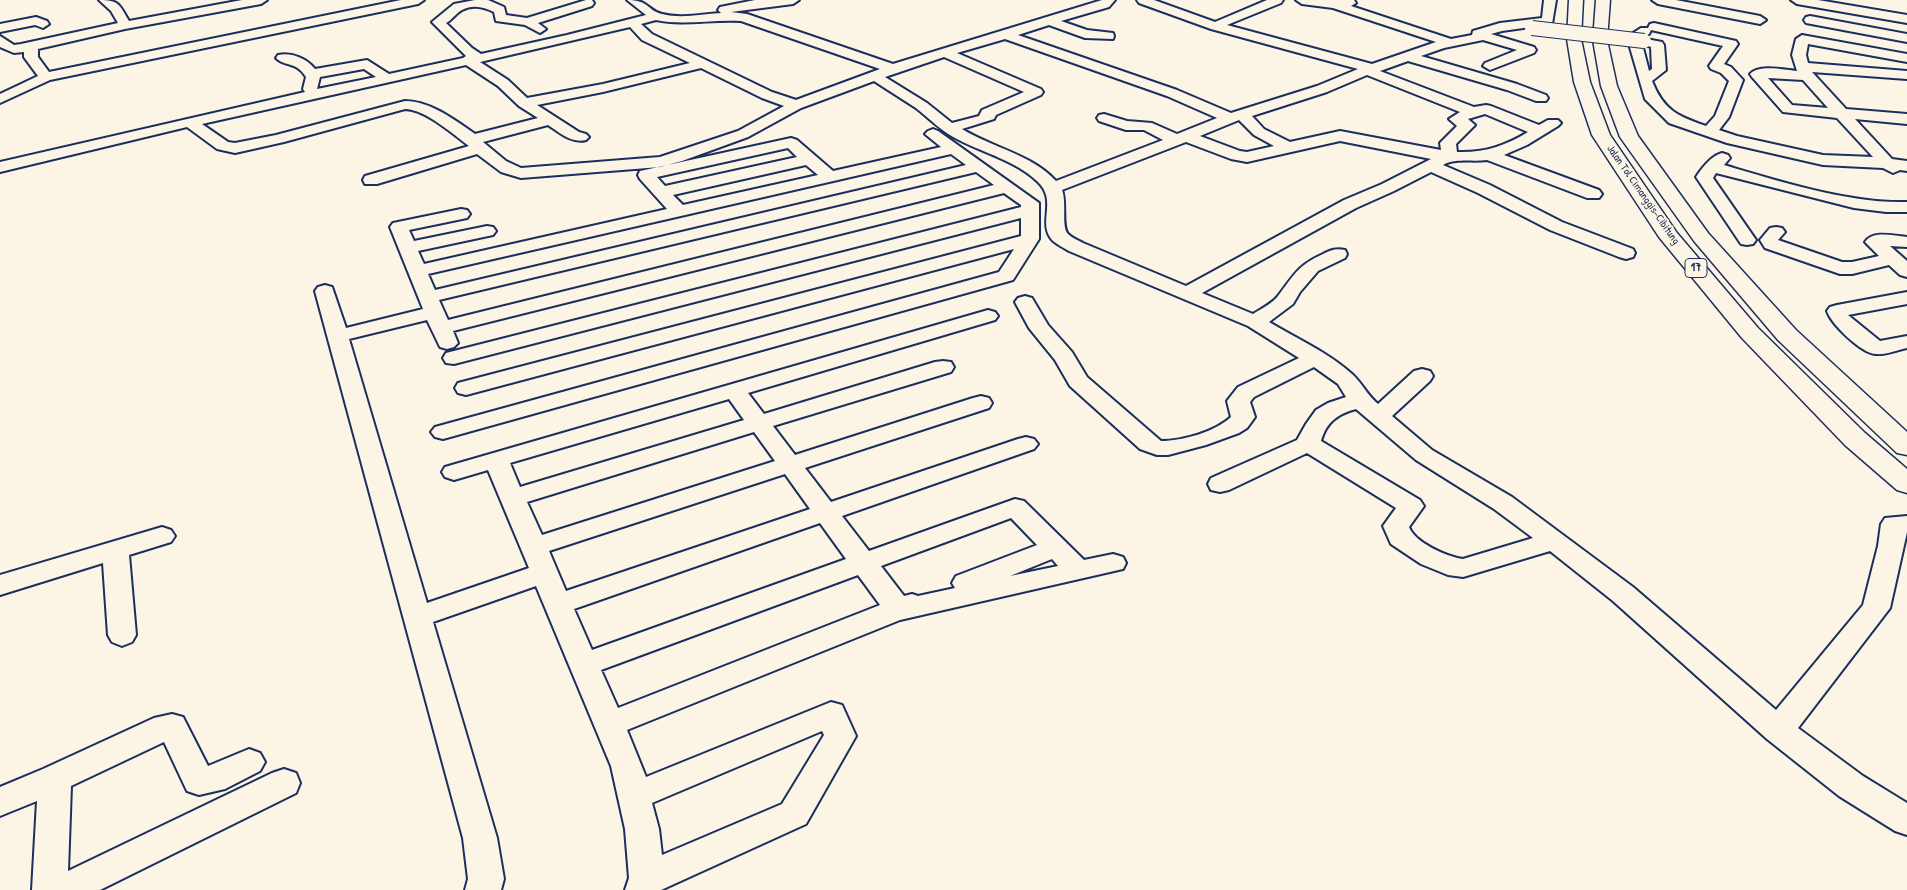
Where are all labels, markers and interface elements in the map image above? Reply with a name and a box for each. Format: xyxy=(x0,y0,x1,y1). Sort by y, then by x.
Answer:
street label: Jalan Tol Cimanggis–Cibitung xyxy=(1604,143,1682,247)
road number: 17 xyxy=(1685,258,1707,278)

